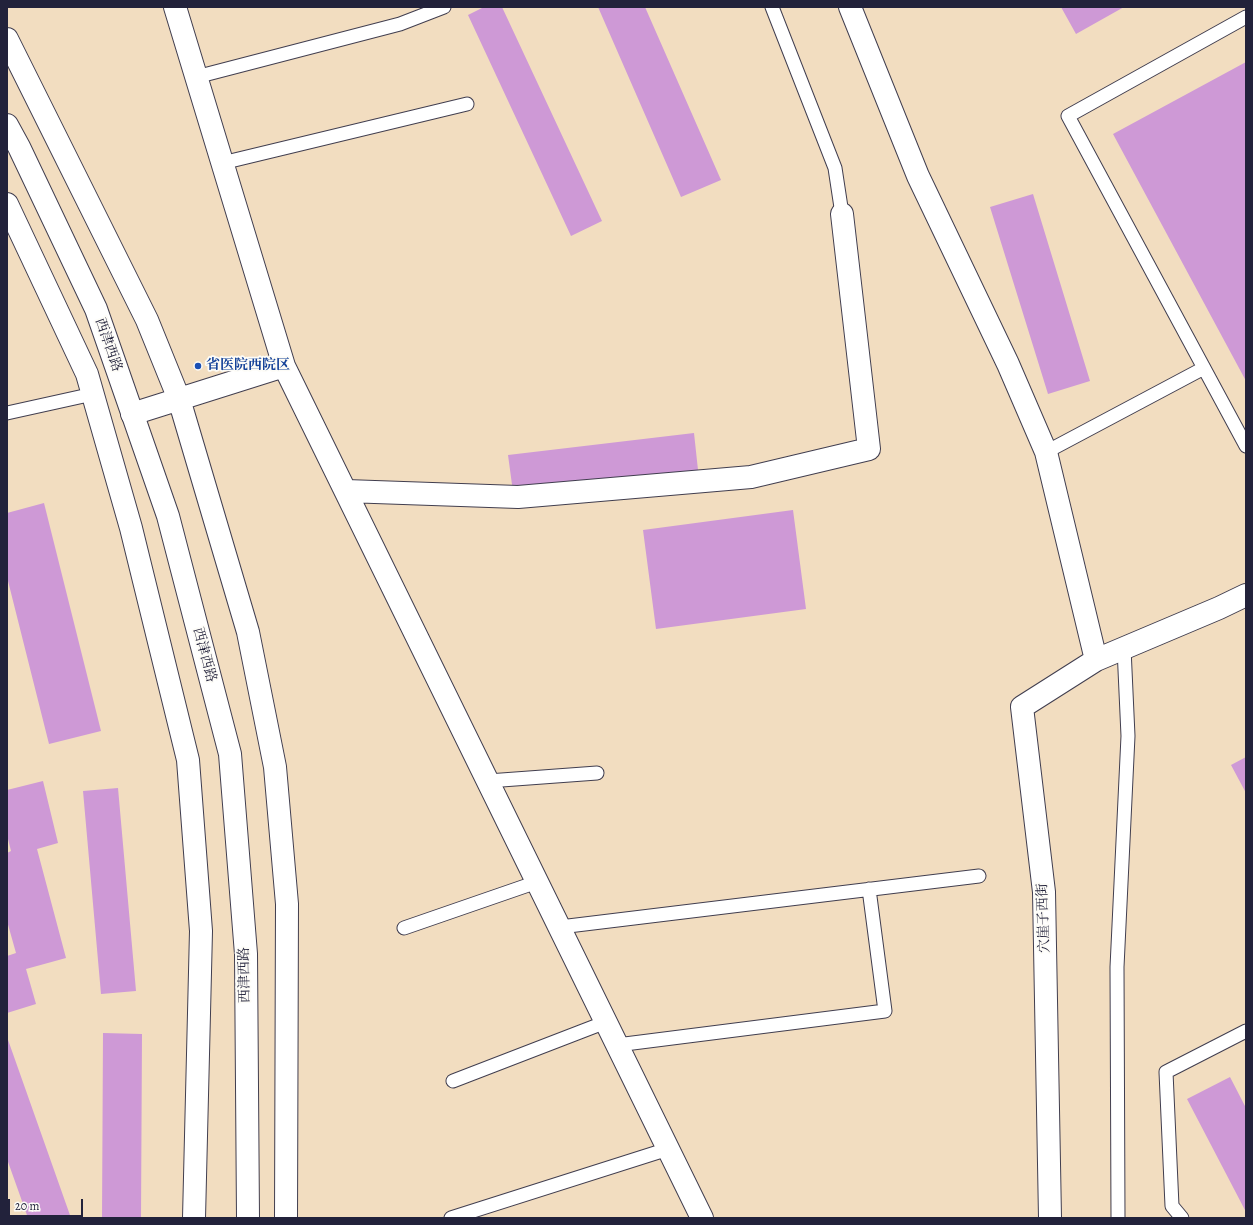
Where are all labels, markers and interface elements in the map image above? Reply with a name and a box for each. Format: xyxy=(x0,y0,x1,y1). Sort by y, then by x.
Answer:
street label: 西津西路 xyxy=(91,316,125,374)
place label: 省医院西院区 xyxy=(206,358,290,374)
marker: 省医院西院区 xyxy=(193,361,203,371)
street label: 西津西路 xyxy=(189,626,219,684)
street label: 穴崖子西街 xyxy=(1034,883,1054,953)
street label: 西津西路 xyxy=(236,947,254,1003)
scale bar xyxy=(10,1191,85,1217)
text: 20 m xyxy=(15,1198,39,1214)

